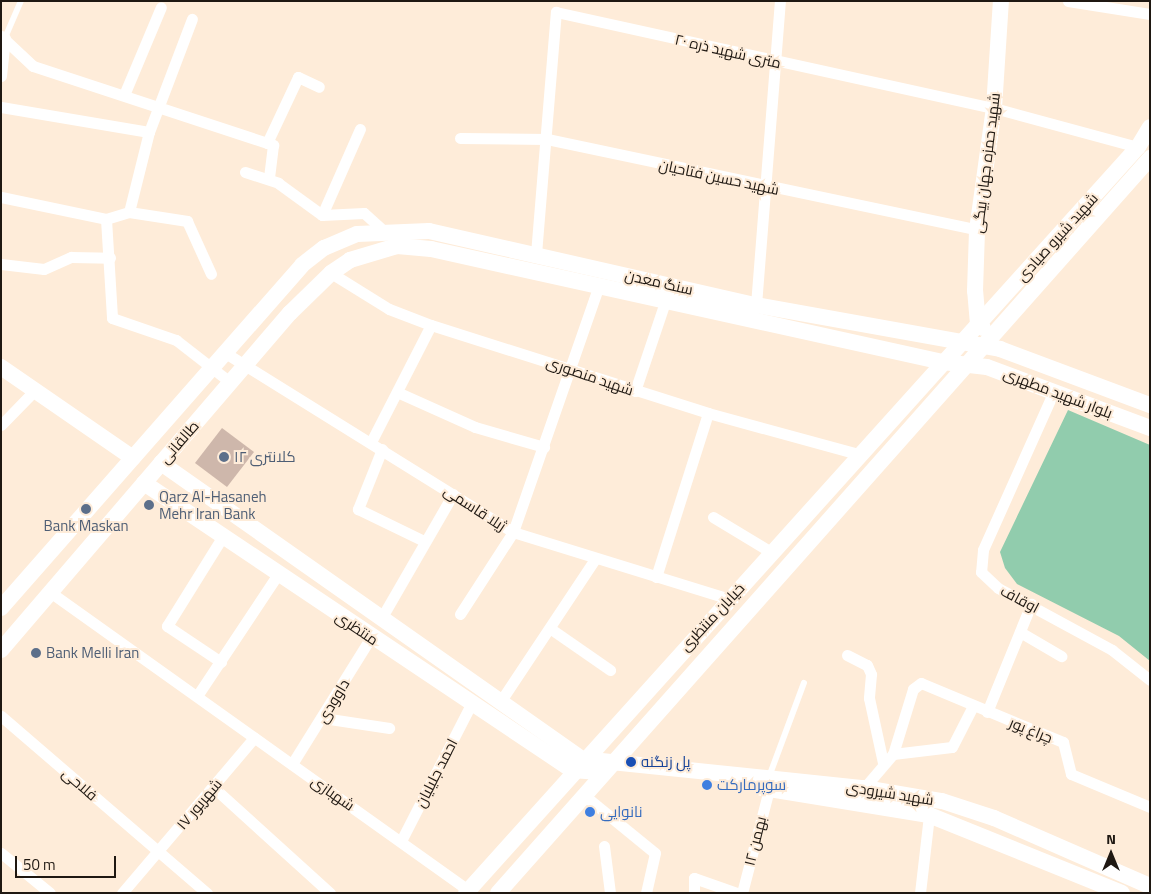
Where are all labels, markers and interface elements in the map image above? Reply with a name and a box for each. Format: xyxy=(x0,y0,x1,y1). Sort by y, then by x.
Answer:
street label: ۲۰ متری شهید ذره xyxy=(673,30,783,72)
street label: شهید حمزه جهان بیگی xyxy=(968,92,1004,234)
street label: شهید حسین فتاحیان xyxy=(657,155,781,199)
street label: شهید شیرو صیادی xyxy=(1013,189,1101,285)
street label: سنگ معدن xyxy=(623,265,695,299)
street label: شهید منصوری xyxy=(544,353,636,399)
street label: بلوار شهید مطهری xyxy=(1001,364,1115,422)
street label: طالقانی xyxy=(155,417,203,467)
place label: کلانتری ۱۲ xyxy=(234,448,296,466)
marker: کلانتری ۱۲ xyxy=(218,451,230,463)
street label: ژیلا قاسمی xyxy=(440,481,510,535)
place label: Qarz Al-Hasaneh Mehr Iran Bank xyxy=(159,487,267,522)
marker: Qarz Al-Hasaneh Mehr Iran Bank xyxy=(143,499,155,511)
marker: Bank Maskan xyxy=(80,503,92,515)
place label: Bank Maskan xyxy=(43,517,129,535)
street label: خیابان منتظری xyxy=(676,579,748,655)
street label: اوقاف xyxy=(998,581,1042,617)
street label: منتظری xyxy=(332,607,382,649)
place label: Bank Melli Iran xyxy=(46,644,139,662)
marker: Bank Melli Iran xyxy=(30,647,42,659)
street label: داوودی xyxy=(313,676,353,726)
street label: چراغ پور xyxy=(1007,713,1055,747)
street label: احمد جلیلیان xyxy=(411,736,461,810)
place label: پل زنگنه xyxy=(641,753,690,771)
marker: پل زنگنه xyxy=(625,756,637,768)
street label: فلاحی xyxy=(59,764,101,804)
street label: شهبازی xyxy=(308,772,358,814)
street label: ۱۷ شهریور xyxy=(173,775,225,833)
place label: سوپرمارکت xyxy=(717,776,786,794)
street label: شهید شیرودی xyxy=(845,777,935,809)
marker: سوپرمارکت xyxy=(701,779,713,791)
place label: نانوایی xyxy=(600,803,642,821)
marker: نانوایی xyxy=(584,806,596,818)
street label: ۱۲ بهمن xyxy=(740,814,770,868)
text: N xyxy=(1106,828,1116,849)
north arrow xyxy=(1086,829,1136,879)
scale bar xyxy=(18,846,119,878)
text: 50 m xyxy=(23,853,56,876)

